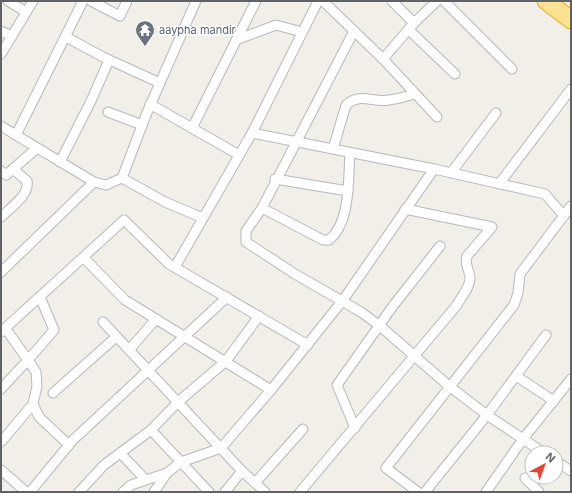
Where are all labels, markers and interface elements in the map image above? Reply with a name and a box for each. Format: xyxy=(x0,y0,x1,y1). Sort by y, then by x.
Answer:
temple icon: aaypha mandir xyxy=(134,19,156,47)
place label: aaypha mandir xyxy=(159,23,236,37)
north arrow xyxy=(524,445,564,485)
text: N xyxy=(543,449,558,465)

